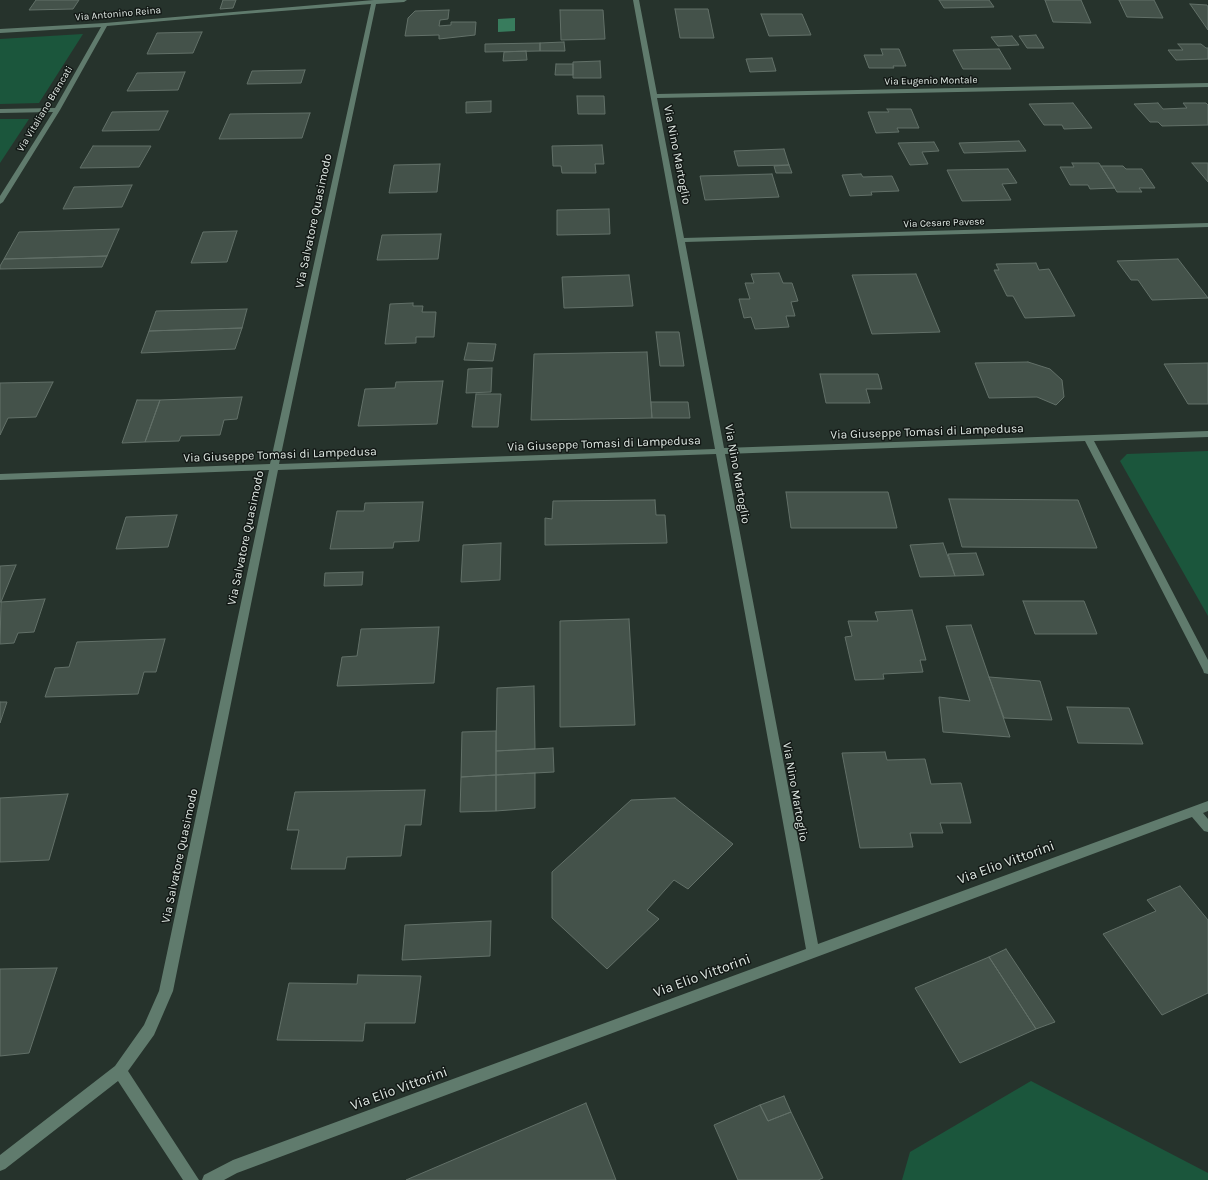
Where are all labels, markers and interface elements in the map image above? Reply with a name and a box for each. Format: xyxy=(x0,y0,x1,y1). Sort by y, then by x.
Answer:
street label: Via Antonino Reina xyxy=(75,4,161,24)
street label: Via Vitaliano Brancati xyxy=(15,64,75,154)
street label: Via Eugenio Montale xyxy=(884,74,978,88)
street label: Via Nino Martoglio xyxy=(660,104,694,206)
street label: Via Salvatore Quasimodo xyxy=(293,152,335,290)
street label: Via Cesare Pavese xyxy=(903,216,985,230)
street label: Via Giuseppe Tomasi di Lampedusa xyxy=(830,421,1024,443)
street label: Via Nino Martoglio xyxy=(721,423,753,525)
street label: Via Giuseppe Tomasi di Lampedusa xyxy=(507,433,701,455)
street label: Via Giuseppe Tomasi di Lampedusa xyxy=(183,444,377,466)
street label: Via Salvatore Quasimodo xyxy=(225,469,267,607)
street label: Via Nino Martoglio xyxy=(779,741,811,843)
street label: Via Salvatore Quasimodo xyxy=(159,787,201,925)
street label: Via Elio Vittorini xyxy=(955,838,1057,888)
street label: Via Elio Vittorini xyxy=(651,951,753,1001)
street label: Via Elio Vittorini xyxy=(348,1064,450,1114)

